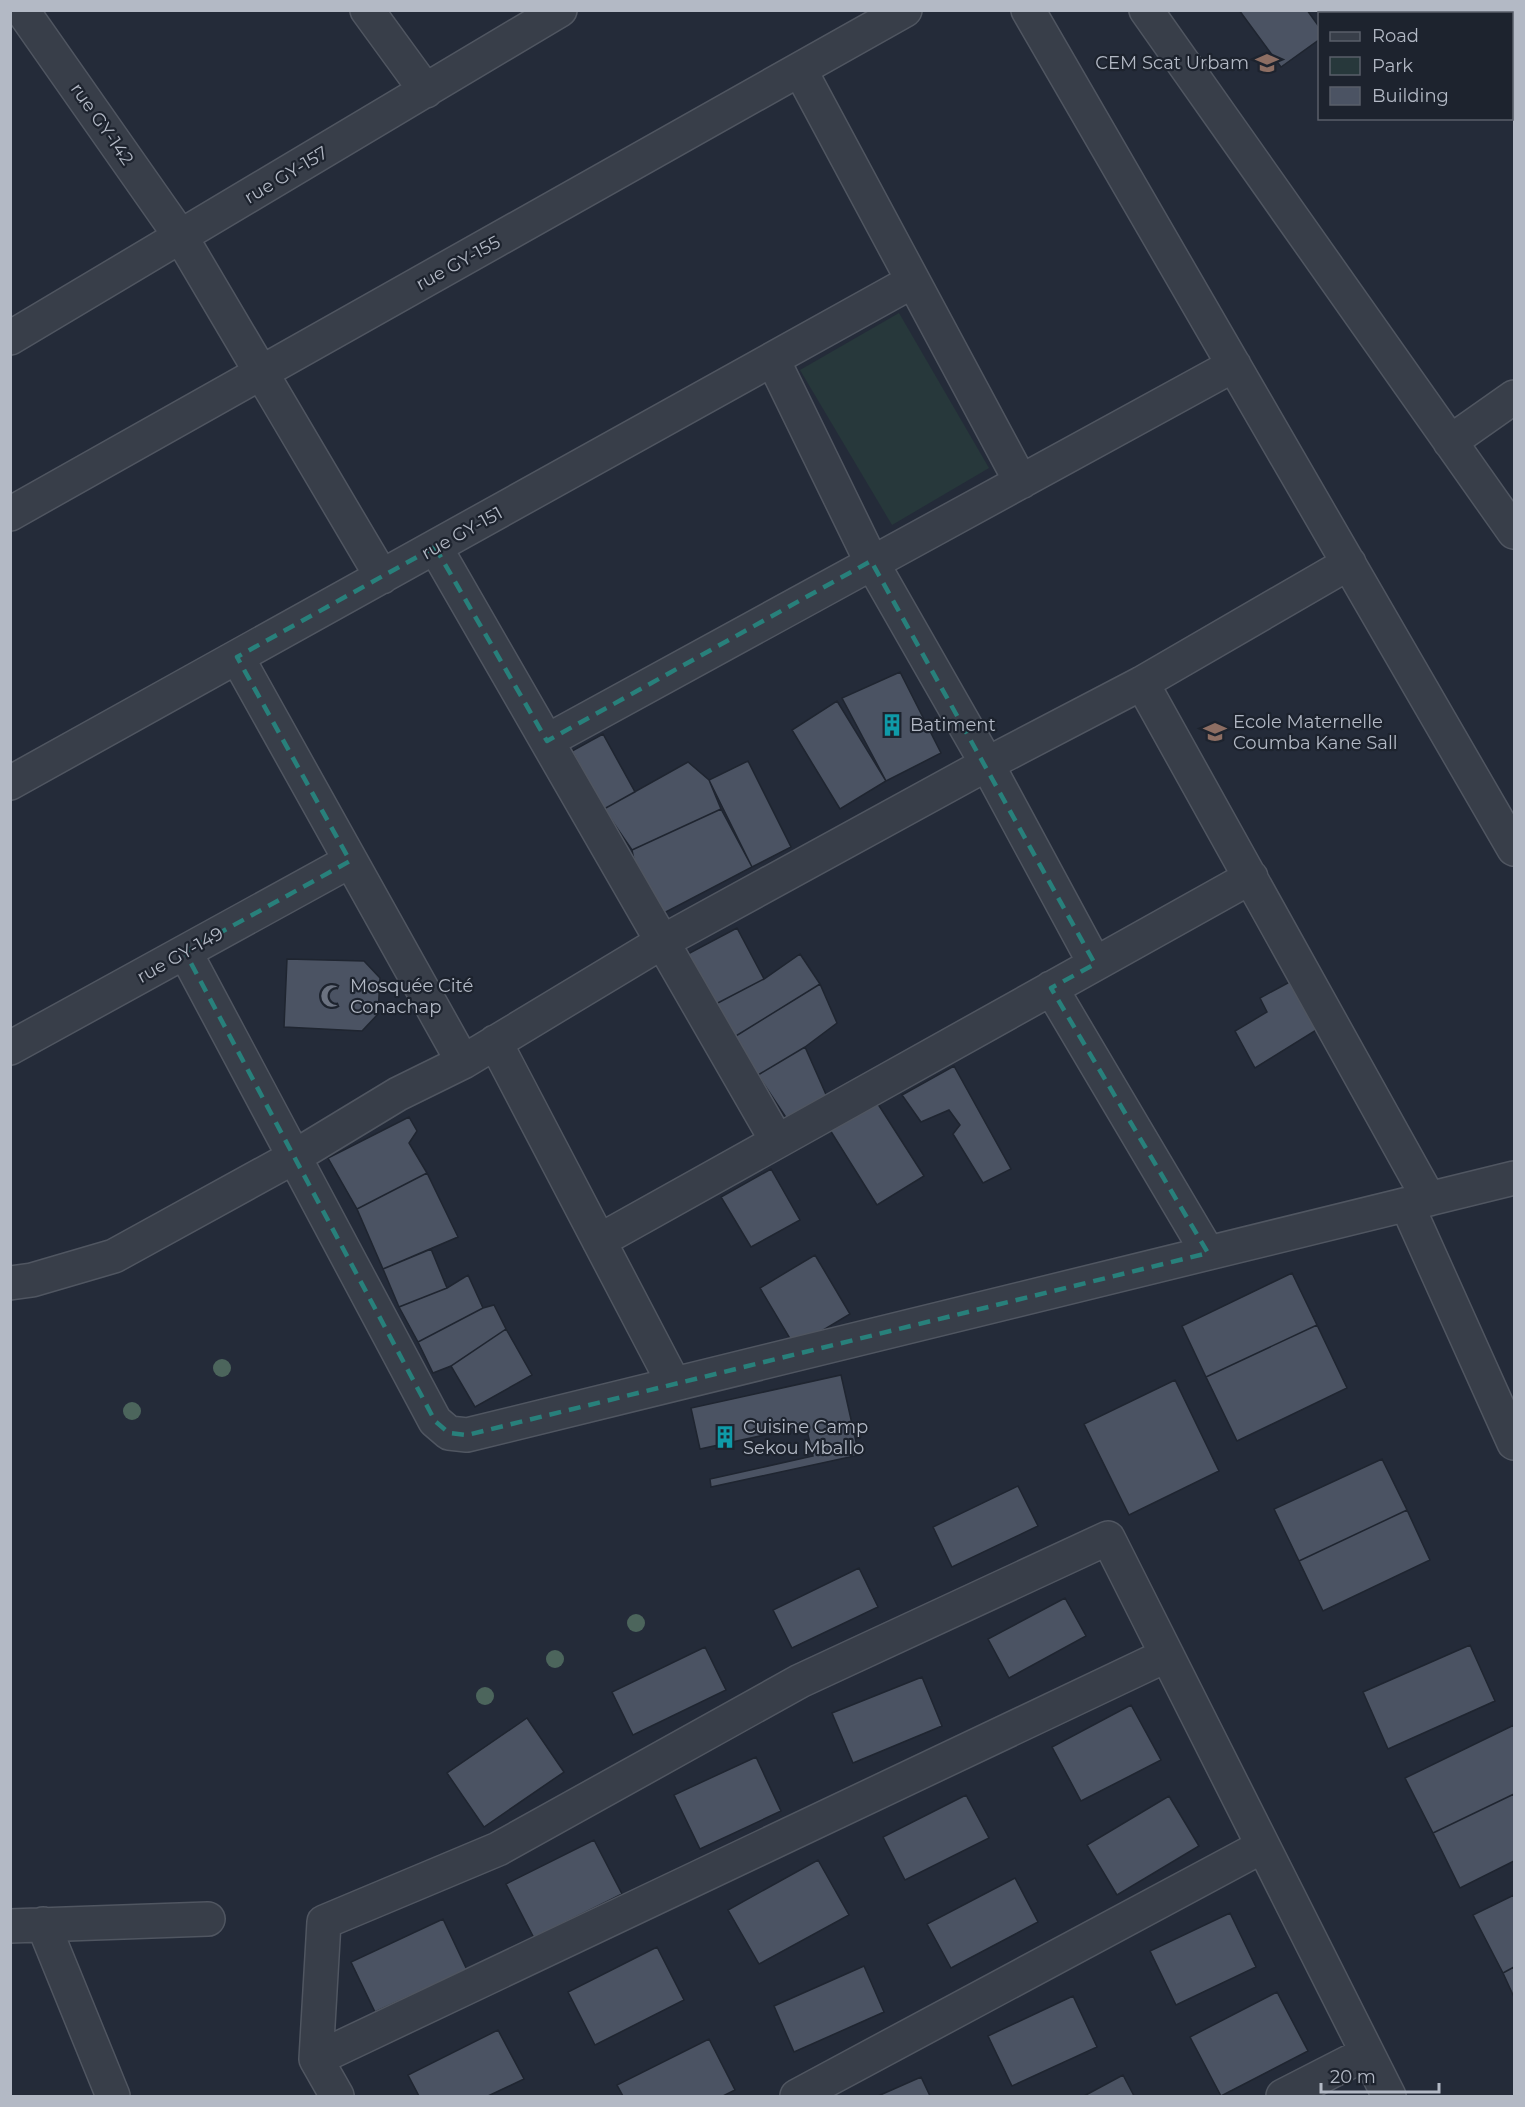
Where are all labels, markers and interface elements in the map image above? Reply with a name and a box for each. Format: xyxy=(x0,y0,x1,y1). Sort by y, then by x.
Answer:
legend xyxy=(1318,12,1513,120)
text: Road xyxy=(1372,25,1419,47)
school or university icon: CEM Scat Urbam xyxy=(1254,50,1280,76)
place label: CEM Scat Urbam xyxy=(1095,52,1249,74)
text: Park xyxy=(1372,55,1413,77)
street label: rue GY-142 xyxy=(66,79,138,169)
text: Building xyxy=(1372,85,1449,107)
street label: rue GY-157 xyxy=(240,142,332,208)
street label: rue GY-155 xyxy=(412,231,504,295)
street label: rue GY-151 xyxy=(418,502,506,564)
place label: Ecole Maternelle Coumba Kane Sall xyxy=(1233,711,1398,754)
building icon: Batiment xyxy=(879,712,905,738)
place label: Batiment xyxy=(910,714,996,736)
school or university icon: Ecole Maternelle Coumba Kane Sall xyxy=(1202,719,1228,745)
street label: rue GY-149 xyxy=(133,922,227,988)
place label: Mosquée Cité Conachap xyxy=(350,975,473,1018)
mosque icon: Mosquée Cité Conachap xyxy=(319,983,345,1009)
place label: Cuisine Camp Sekou Mballo xyxy=(743,1416,868,1459)
building icon: Cuisine Camp Sekou Mballo xyxy=(712,1424,738,1450)
scale bar xyxy=(1321,2056,1440,2094)
text: 20 m xyxy=(1330,2066,1376,2088)

